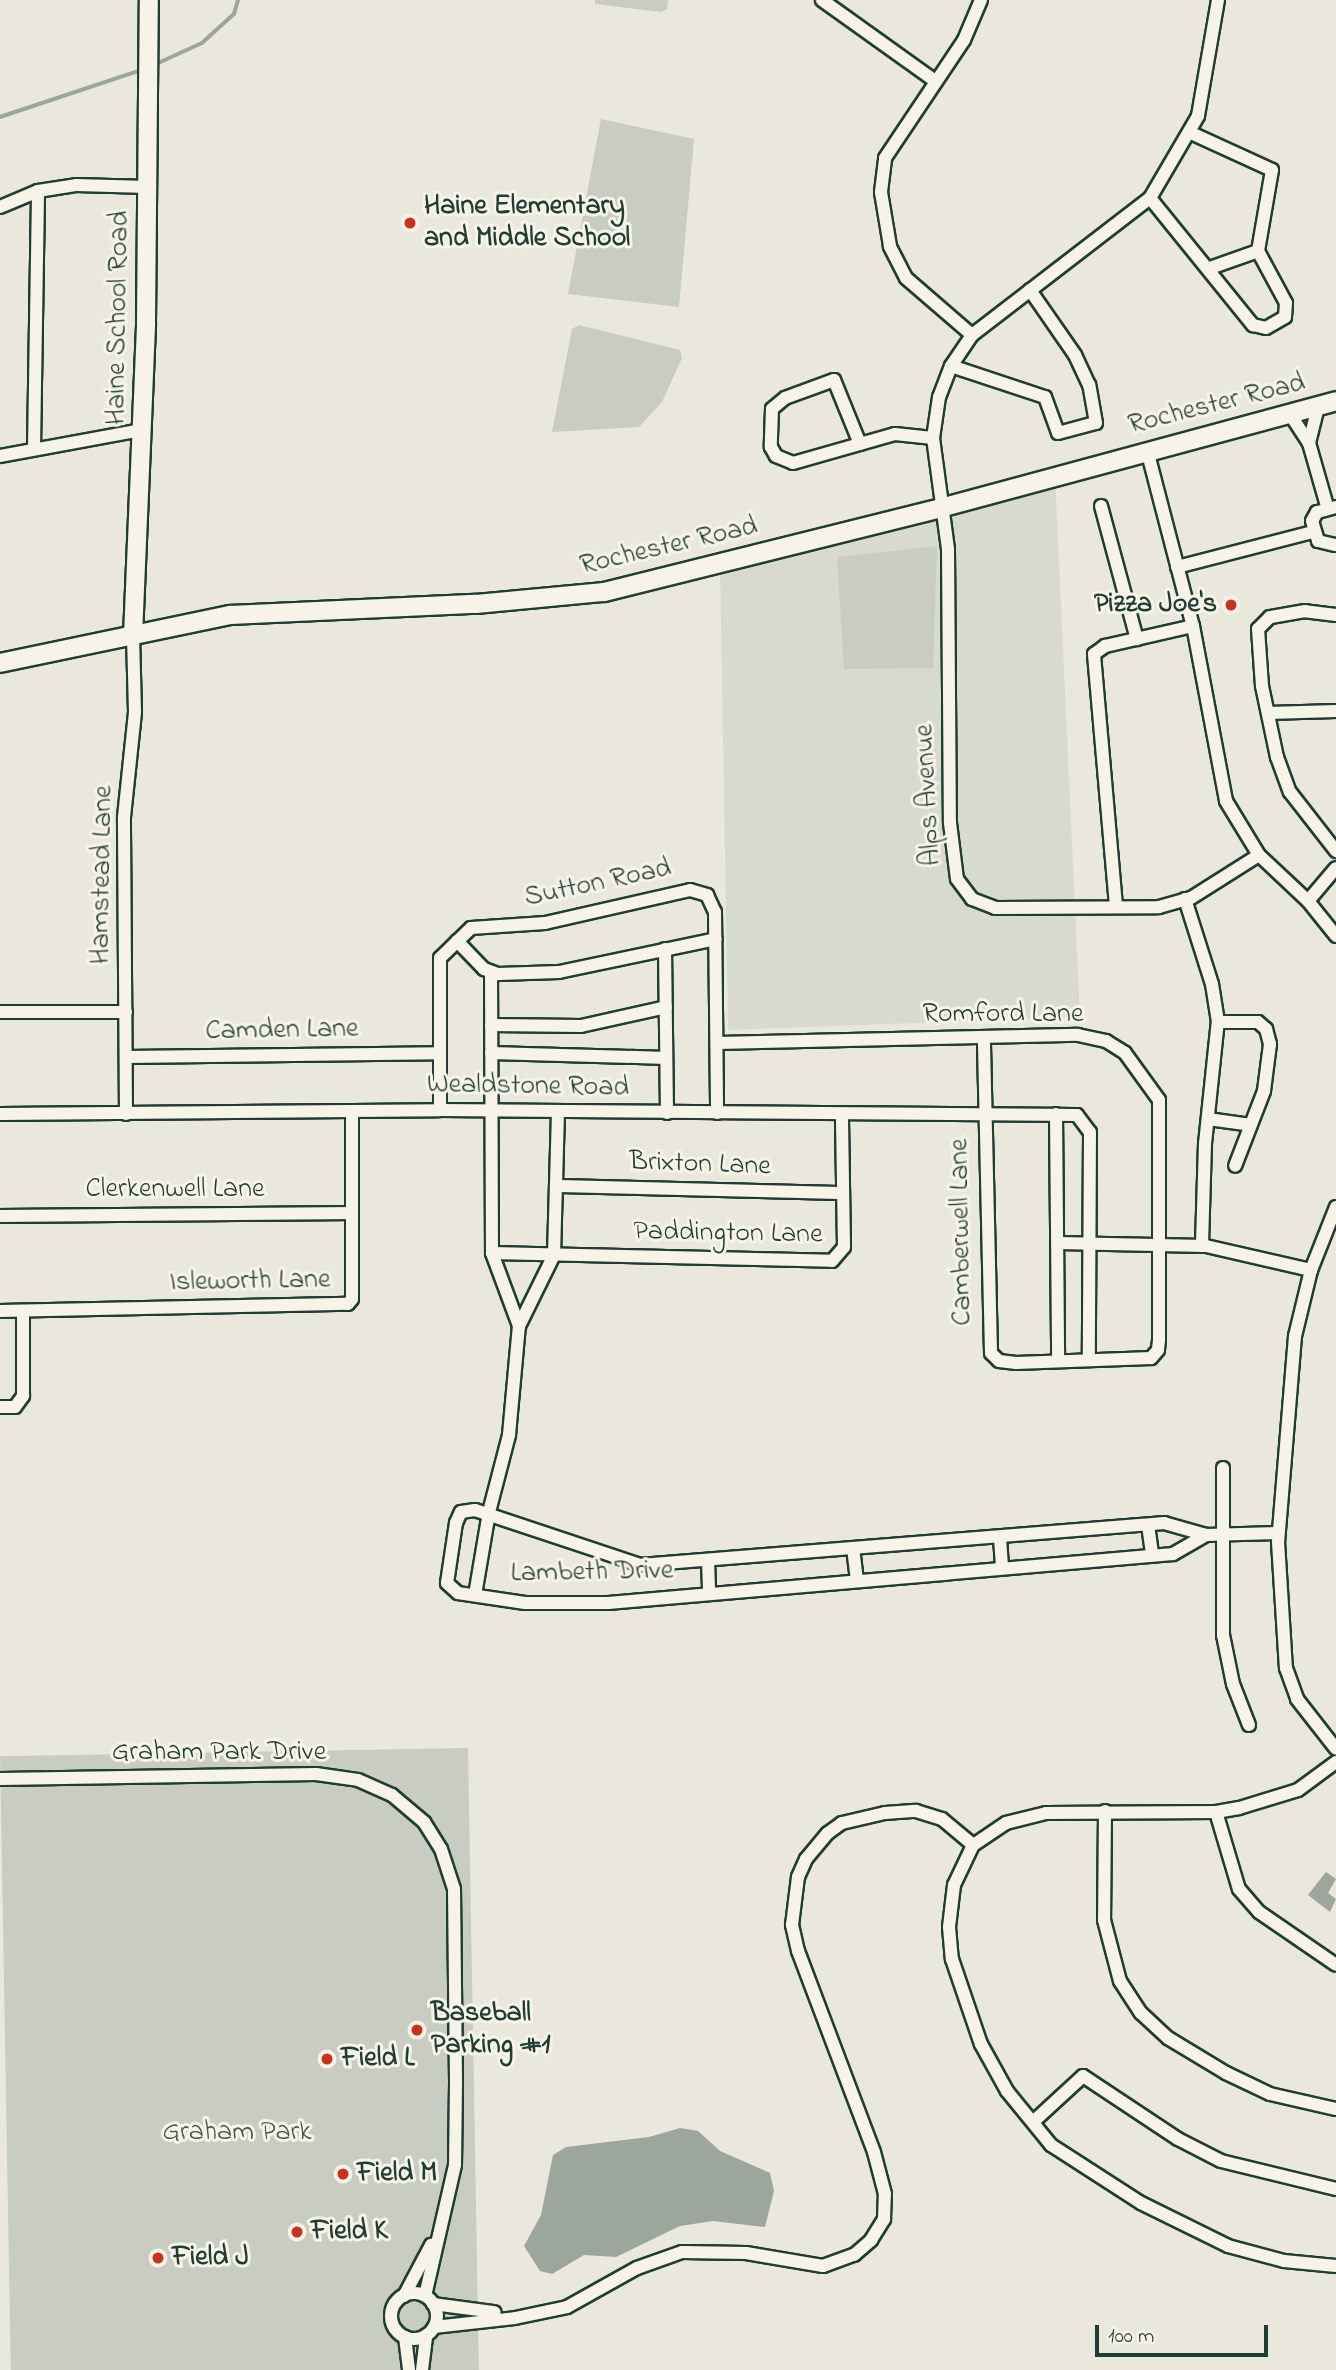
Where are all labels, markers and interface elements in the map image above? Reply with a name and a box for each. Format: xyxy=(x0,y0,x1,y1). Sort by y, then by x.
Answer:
place label: Haine Elementary and Middle School xyxy=(424,190,630,256)
street label: Haine School Road xyxy=(100,211,138,425)
marker: Haine Elementary and Middle School xyxy=(402,215,418,231)
street label: Rochester Road xyxy=(1125,367,1309,443)
street label: Rochester Road xyxy=(577,510,761,584)
place label: Pizza Joe's xyxy=(1094,588,1217,622)
marker: Pizza Joe's xyxy=(1223,597,1239,613)
street label: Alps Avenue xyxy=(909,723,949,867)
street label: Hamstead Lane xyxy=(85,785,121,965)
street label: Sutton Road xyxy=(522,852,674,916)
street label: Romford Lane xyxy=(923,998,1083,1032)
street label: Camden Lane xyxy=(205,1013,359,1049)
street label: Wealdstone Road xyxy=(427,1068,629,1106)
street label: Camberwell Lane xyxy=(944,1138,980,1326)
street label: Brixton Lane xyxy=(629,1146,771,1184)
street label: Clerkenwell Lane xyxy=(85,1173,265,1207)
street label: Paddington Lane xyxy=(633,1216,823,1252)
street label: Isleworth Lane xyxy=(169,1264,331,1300)
street label: Lambeth Drive xyxy=(510,1555,674,1591)
street label: Graham Park Drive xyxy=(112,1736,326,1770)
place label: Baseball Parking #1 xyxy=(431,1997,550,2063)
marker: Baseball Parking #1 xyxy=(409,2022,425,2038)
place label: Field L xyxy=(341,2042,415,2076)
marker: Field L xyxy=(319,2051,335,2067)
park label: Graham Park xyxy=(162,2116,312,2150)
place label: Field M xyxy=(357,2157,437,2191)
marker: Field M xyxy=(335,2166,351,2182)
place label: Field K xyxy=(311,2215,388,2249)
marker: Field K xyxy=(289,2224,305,2240)
place label: Field J xyxy=(172,2241,249,2275)
marker: Field J xyxy=(150,2250,166,2266)
scale bar xyxy=(1098,2310,1271,2354)
text: 100 m xyxy=(1108,2322,1154,2352)

